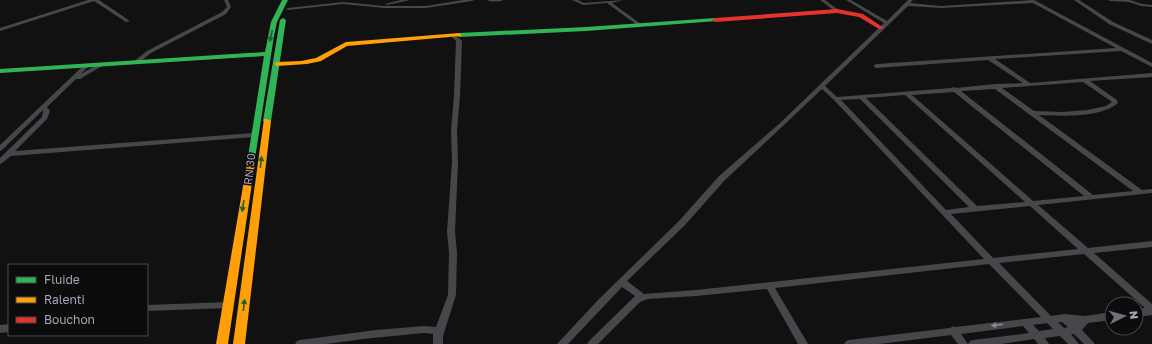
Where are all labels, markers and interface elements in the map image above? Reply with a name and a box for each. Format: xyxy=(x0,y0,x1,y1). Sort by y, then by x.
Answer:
one-way arrow xyxy=(268,30,274,42)
street label: RN 30 xyxy=(241,152,257,186)
one-way arrow xyxy=(258,156,265,168)
one-way arrow xyxy=(240,200,246,212)
legend xyxy=(8,264,148,336)
text: Fluide xyxy=(44,272,80,287)
text: Ralenti xyxy=(44,292,85,307)
north arrow xyxy=(1104,296,1144,336)
one-way arrow xyxy=(241,299,247,311)
text: N xyxy=(1128,310,1141,320)
text: Bouchon xyxy=(44,312,95,327)
one-way arrow xyxy=(991,322,1004,328)

